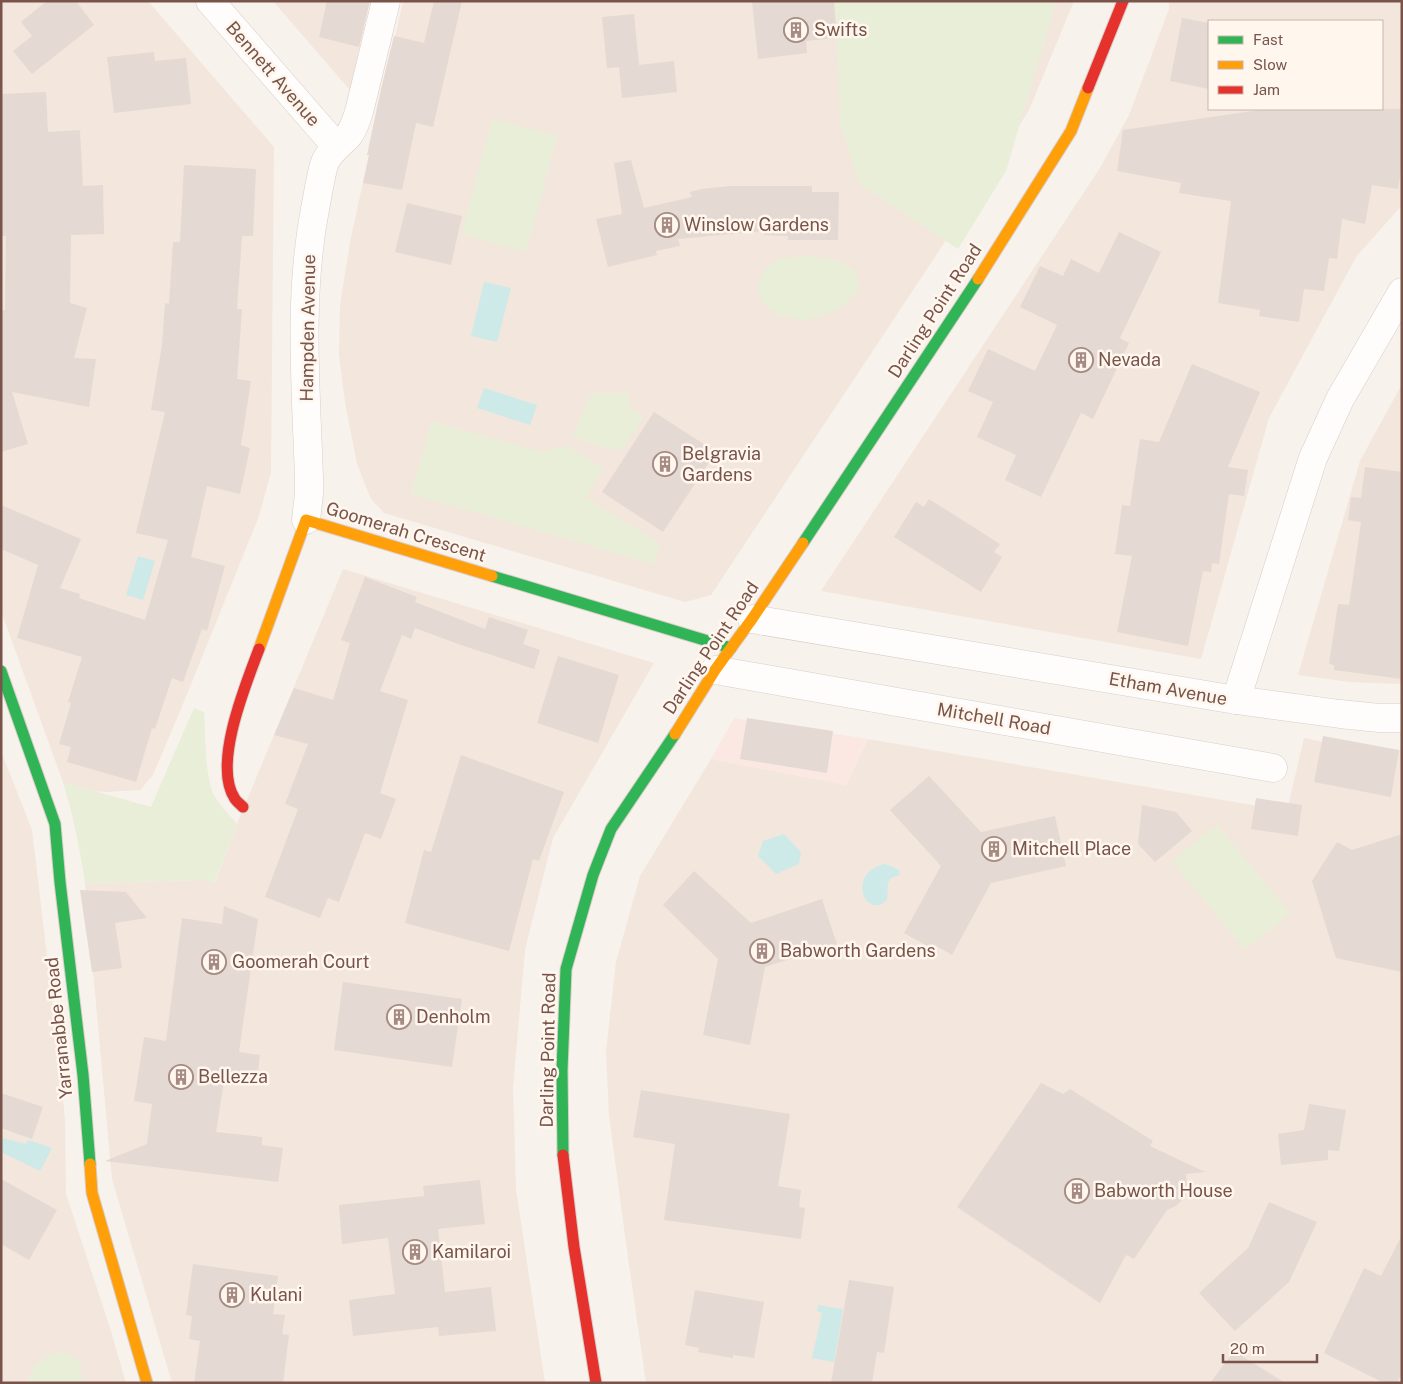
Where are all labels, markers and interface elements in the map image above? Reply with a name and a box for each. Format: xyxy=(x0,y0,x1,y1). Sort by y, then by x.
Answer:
street label: Bennett Avenue xyxy=(222,17,325,130)
building icon: Swifts xyxy=(783,17,809,43)
place label: Swifts xyxy=(814,19,867,40)
legend xyxy=(1208,20,1383,110)
text: Fast xyxy=(1253,31,1283,48)
text: Slow xyxy=(1253,56,1288,73)
text: Jam xyxy=(1253,81,1280,98)
building icon: Winslow Gardens xyxy=(654,212,680,238)
place label: Winslow Gardens xyxy=(684,214,829,235)
street label: Darling Point Road xyxy=(883,240,986,382)
street label: Hampden Avenue xyxy=(296,254,319,402)
building icon: Nevada xyxy=(1068,347,1094,373)
place label: Nevada xyxy=(1098,349,1161,370)
place label: Belgravia Gardens xyxy=(682,443,761,485)
building icon: Belgravia Gardens xyxy=(652,451,678,477)
street label: Goomerah Crescent xyxy=(324,497,489,566)
street label: Darling Point Road xyxy=(658,577,763,718)
street label: Etham Avenue xyxy=(1107,668,1229,709)
street label: Mitchell Road xyxy=(936,698,1053,739)
building icon: Mitchell Place xyxy=(981,836,1007,862)
place label: Mitchell Place xyxy=(1012,838,1131,859)
building icon: Babworth Gardens xyxy=(749,938,775,964)
place label: Babworth Gardens xyxy=(780,940,936,961)
building icon: Goomerah Court xyxy=(201,949,227,975)
place label: Goomerah Court xyxy=(232,951,370,972)
street label: Yarranabbe Road xyxy=(41,956,76,1100)
street label: Darling Point Road xyxy=(536,972,559,1128)
building icon: Denholm xyxy=(386,1004,412,1030)
place label: Denholm xyxy=(416,1006,491,1027)
building icon: Bellezza xyxy=(168,1064,194,1090)
place label: Bellezza xyxy=(198,1066,268,1087)
building icon: Babworth House xyxy=(1064,1178,1090,1204)
place label: Babworth House xyxy=(1094,1180,1233,1201)
building icon: Kamilaroi xyxy=(402,1239,428,1265)
place label: Kamilaroi xyxy=(432,1241,511,1262)
building icon: Kulani xyxy=(219,1282,245,1308)
place label: Kulani xyxy=(250,1284,302,1305)
scale bar xyxy=(1223,1332,1317,1364)
text: 20 m xyxy=(1230,1340,1265,1357)

